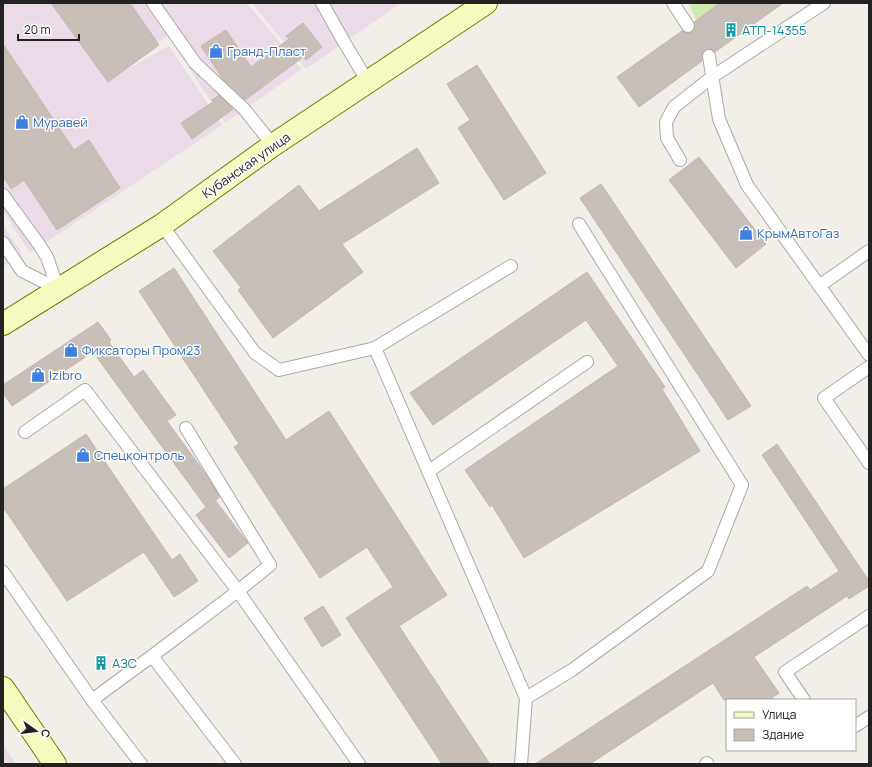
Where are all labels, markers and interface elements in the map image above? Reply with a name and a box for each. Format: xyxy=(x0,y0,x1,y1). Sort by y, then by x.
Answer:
scale bar xyxy=(18,16,79,42)
text: 20 m xyxy=(24,21,51,38)
place label: АТП-14355 xyxy=(742,21,807,39)
building icon: АТП-14355 xyxy=(723,22,739,38)
place label: Гранд-Пласт xyxy=(227,42,307,60)
shop icon: Гранд-Пласт xyxy=(208,43,224,59)
place label: Муравей xyxy=(33,113,88,131)
shop icon: Муравей xyxy=(14,114,30,130)
street label: Кубанская улица xyxy=(198,128,294,202)
place label: КрымАвтоГаз xyxy=(757,224,840,242)
shop icon: КрымАвтоГаз xyxy=(738,225,754,241)
place label: Фиксаторы Пром23 xyxy=(82,341,200,359)
shop icon: Фиксаторы Пром23 xyxy=(63,342,79,358)
place label: Izibro xyxy=(49,366,82,384)
shop icon: Izibro xyxy=(30,367,46,383)
place label: Спецконтроль xyxy=(94,446,184,464)
shop icon: Спецконтроль xyxy=(75,447,91,463)
place label: АЗС xyxy=(112,654,137,672)
building icon: АЗС xyxy=(93,655,109,671)
legend xyxy=(726,699,856,751)
text: Улица xyxy=(762,706,796,723)
north arrow xyxy=(16,711,56,751)
text: Здание xyxy=(762,726,804,743)
text: С xyxy=(38,728,54,739)

